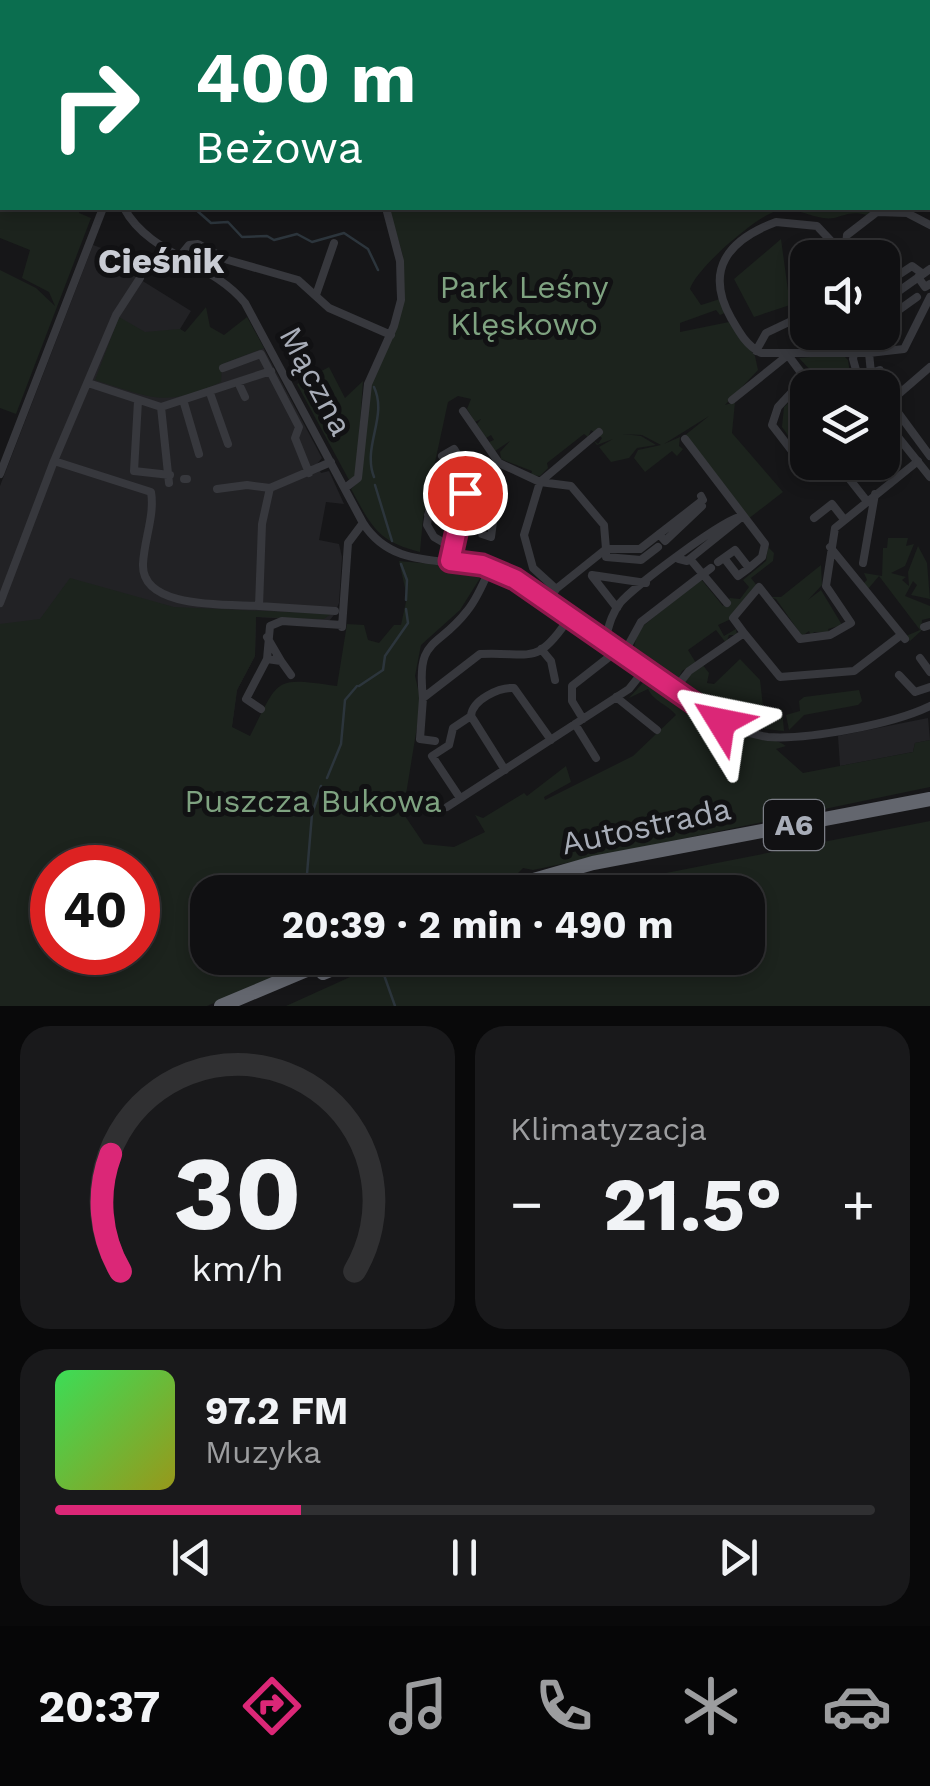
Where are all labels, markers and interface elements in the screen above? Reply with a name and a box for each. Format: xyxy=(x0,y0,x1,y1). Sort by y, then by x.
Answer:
text: 400 m xyxy=(195,37,416,119)
icon: right xyxy=(30,40,160,170)
text: Beżowa xyxy=(195,121,363,174)
district label: Cieśnik xyxy=(98,240,225,282)
map controls xyxy=(790,240,900,480)
button: sound xyxy=(790,240,900,350)
park label: Park Leśny Klęskowo xyxy=(440,268,609,343)
street label: Mączna xyxy=(271,320,361,442)
button: layers xyxy=(790,370,900,480)
pin xyxy=(423,451,508,536)
icon: arrive xyxy=(438,466,493,521)
position arrow xyxy=(669,670,773,774)
park label: Puszcza Bukowa xyxy=(184,782,442,820)
street label: Autostrada xyxy=(558,789,734,863)
road number: A6 xyxy=(764,800,824,850)
speed limit sign: 40 xyxy=(30,845,160,975)
text: 20:39 · 2 min · 490 m xyxy=(282,903,673,947)
text: Klimatyzacja xyxy=(510,1110,707,1148)
text: 30 xyxy=(173,1132,302,1254)
text: 21.5° xyxy=(603,1160,782,1248)
text: − xyxy=(510,1172,543,1236)
text: + xyxy=(842,1172,875,1236)
text: km/h xyxy=(191,1248,284,1290)
text: 97.2 FM xyxy=(205,1389,348,1433)
text: Muzyka xyxy=(205,1433,321,1471)
icon: previous xyxy=(164,1530,219,1585)
icon: pause xyxy=(437,1530,492,1585)
icon: next xyxy=(711,1530,766,1585)
icon: directions xyxy=(237,1671,307,1741)
icon: music xyxy=(383,1671,453,1741)
icon: phone xyxy=(529,1671,599,1741)
icon: climate xyxy=(676,1671,746,1741)
icon: car xyxy=(822,1671,892,1741)
text: 20:37 xyxy=(38,1680,160,1733)

